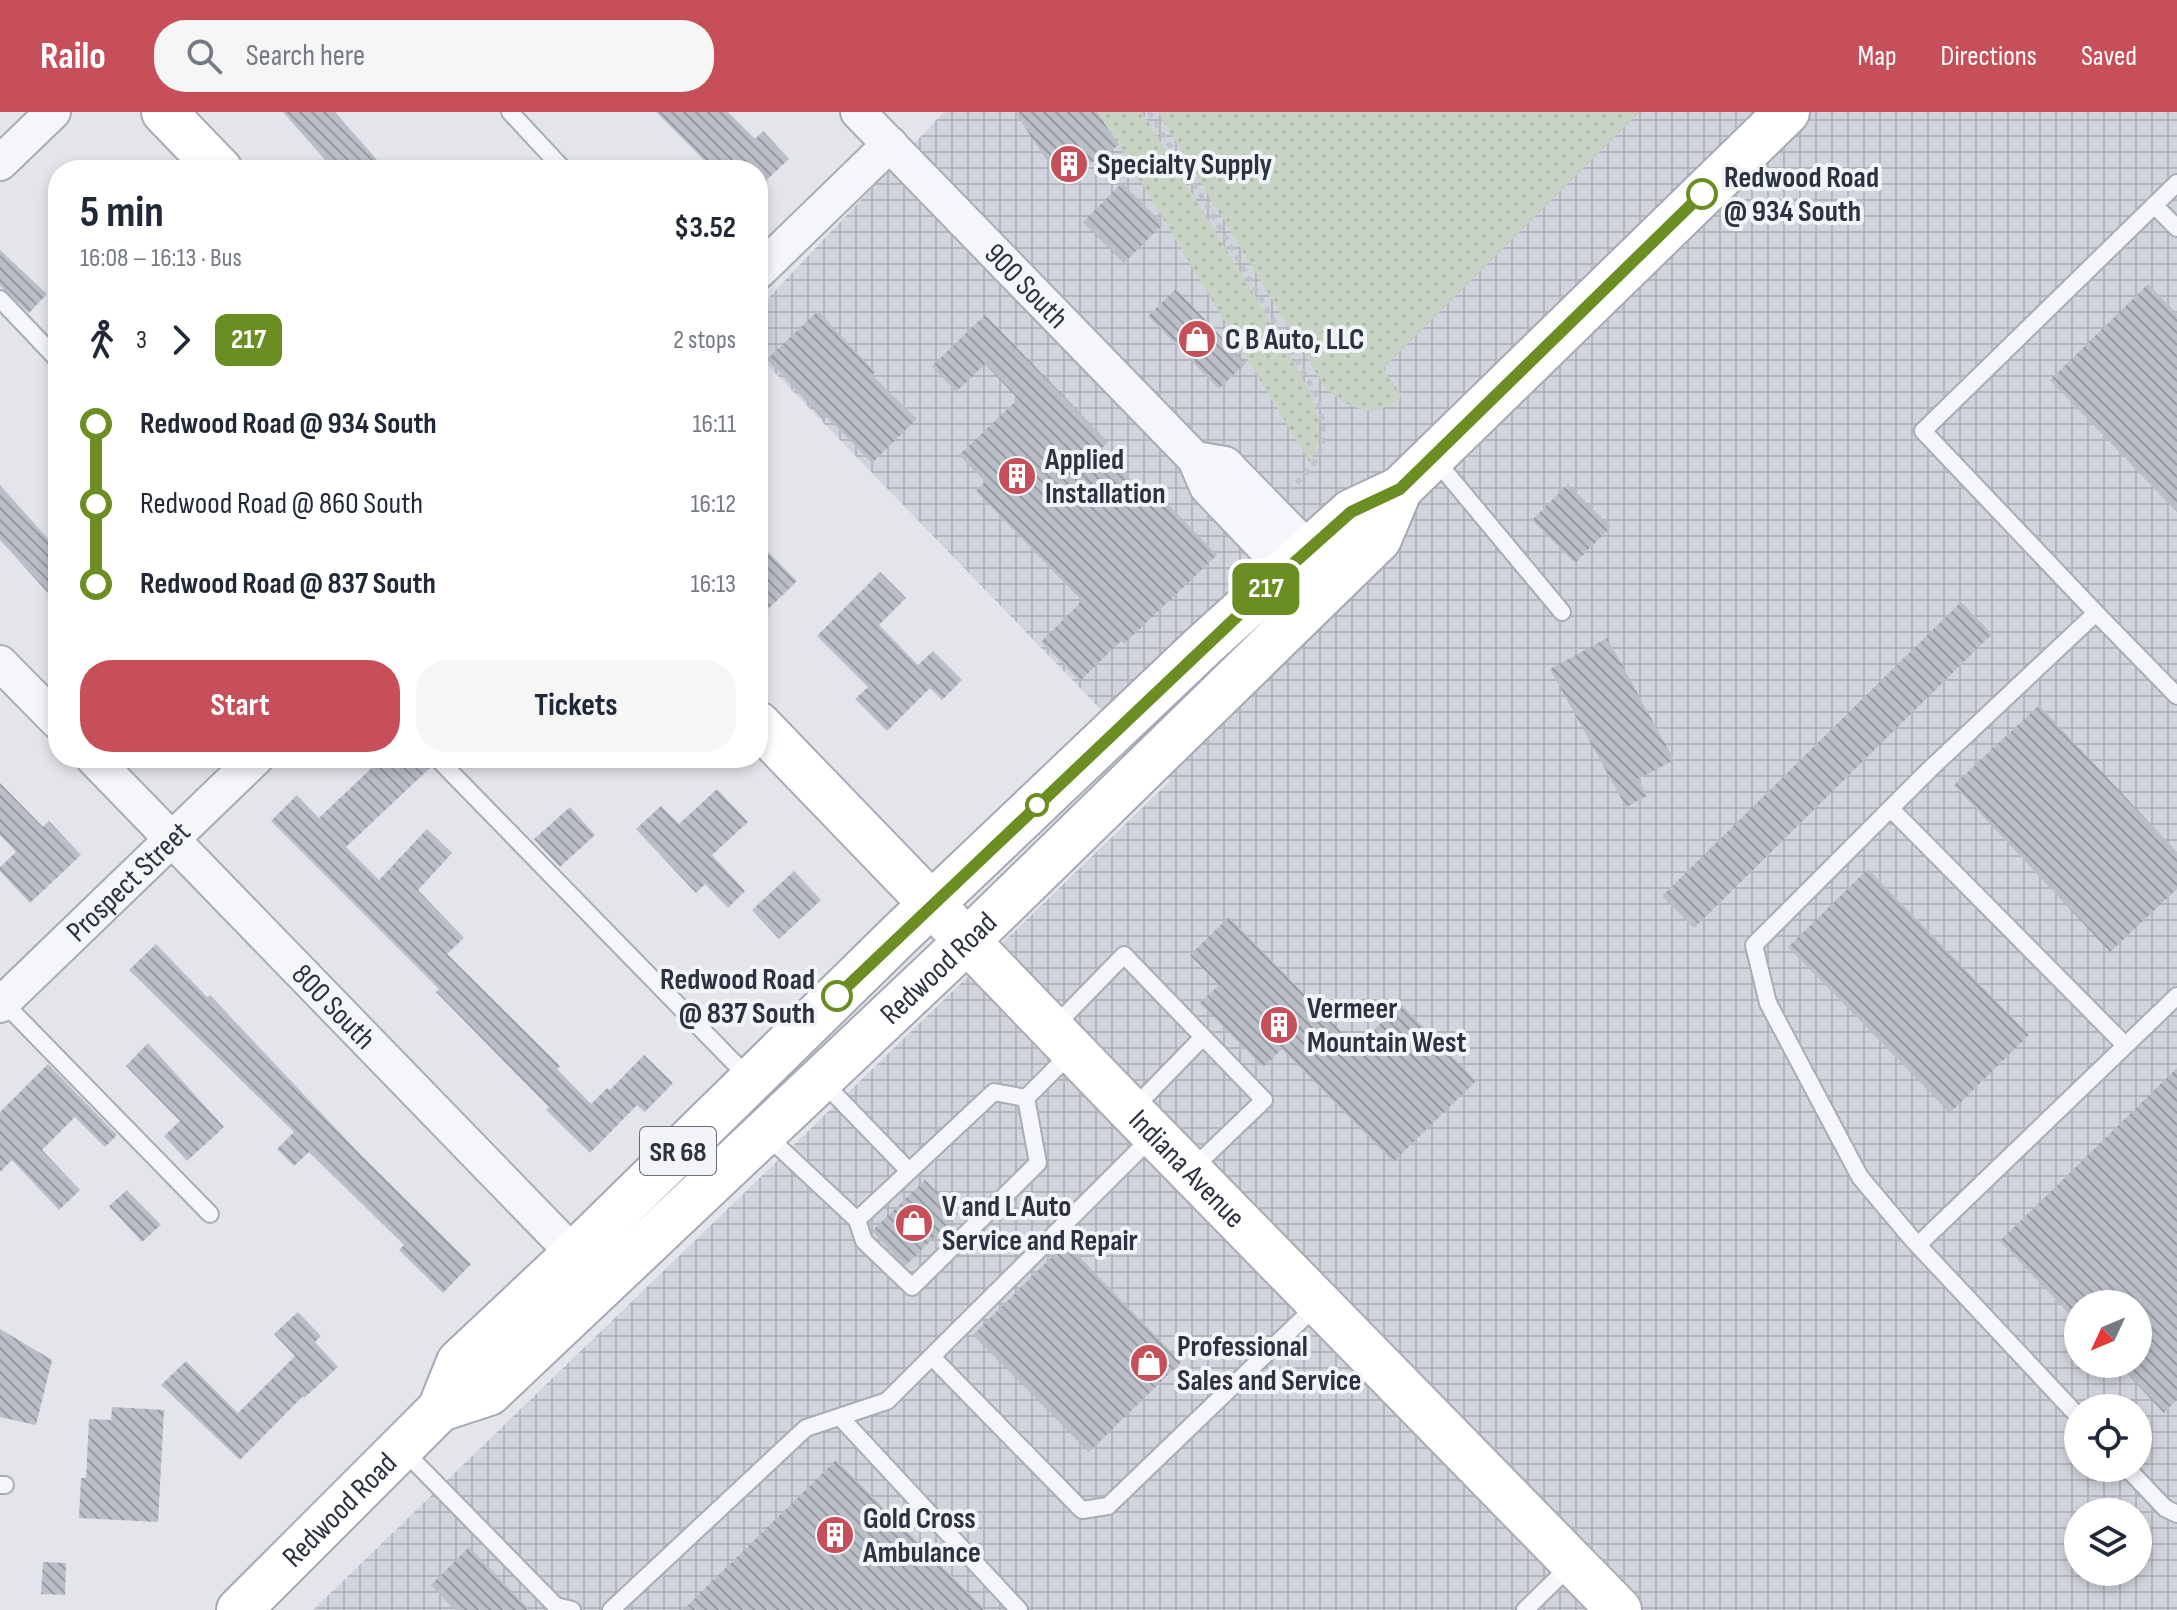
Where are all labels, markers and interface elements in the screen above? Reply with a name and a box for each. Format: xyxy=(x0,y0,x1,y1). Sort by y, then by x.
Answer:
search box xyxy=(154,20,714,92)
text: Railo xyxy=(40,34,106,79)
icon: search xyxy=(182,34,226,78)
text: Search here xyxy=(246,38,365,74)
text: Map xyxy=(1858,40,1897,73)
text: Directions xyxy=(1941,40,2037,73)
text: Saved xyxy=(2081,40,2137,73)
building icon: Specialty Supply xyxy=(1048,143,1090,185)
place label: Specialty Supply xyxy=(1097,147,1273,183)
place label: Redwood Road @ 934 South xyxy=(1724,160,1879,230)
marker: Redwood Road @ 934 South xyxy=(1687,179,1717,209)
text: 5 min xyxy=(80,186,164,239)
text: $3.52 xyxy=(674,210,736,246)
street label: 900 South xyxy=(976,236,1075,336)
text: 16:08 – 16:13 · Bus xyxy=(80,243,242,274)
icon: walk xyxy=(80,318,124,362)
icon: forward xyxy=(159,318,203,362)
shop icon: C B Auto, LLC xyxy=(1176,318,1218,360)
place label: C B Auto, LLC xyxy=(1225,322,1364,358)
text: 217 xyxy=(231,323,266,356)
text: 3 xyxy=(136,325,147,356)
text: 2 stops xyxy=(673,325,736,356)
text: Redwood Road @ 934 South xyxy=(140,406,437,442)
text: 16:11 xyxy=(692,409,736,440)
place label: Applied Installation xyxy=(1044,442,1166,512)
building icon: Applied Installation xyxy=(996,455,1038,497)
text: Redwood Road @ 860 South xyxy=(140,486,423,522)
text: 16:12 xyxy=(690,489,736,520)
line badge: 217 xyxy=(1220,563,1312,615)
text: Redwood Road @ 837 South xyxy=(140,566,436,602)
text: 16:13 xyxy=(691,569,736,600)
text: 217 xyxy=(1248,572,1284,605)
button: Start xyxy=(80,660,400,752)
button: Tickets xyxy=(416,660,736,752)
unlabelled marker xyxy=(1026,794,1048,816)
street label: Prospect Street xyxy=(60,814,198,950)
street label: Redwood Road xyxy=(873,905,1005,1032)
street label: 800 South xyxy=(284,957,382,1057)
place label: Redwood Road @ 837 South xyxy=(660,962,815,1032)
marker: Redwood Road @ 837 South xyxy=(822,981,852,1011)
place label: Vermeer Mountain West xyxy=(1307,991,1467,1061)
building icon: Vermeer Mountain West xyxy=(1258,1004,1300,1046)
street label: Indiana Avenue xyxy=(1121,1103,1252,1236)
road number: SR 68 xyxy=(640,1127,716,1175)
place label: V and L Auto Service and Repair xyxy=(942,1189,1138,1259)
shop icon: V and L Auto Service and Repair xyxy=(893,1202,935,1244)
north arrow xyxy=(2064,1290,2152,1378)
map controls xyxy=(2064,1290,2152,1586)
place label: Professional Sales and Service xyxy=(1177,1329,1361,1399)
shop icon: Professional Sales and Service xyxy=(1128,1342,1170,1384)
button: locate xyxy=(2064,1394,2152,1482)
street label: Redwood Road xyxy=(275,1446,405,1575)
button: layers xyxy=(2064,1498,2152,1586)
place label: Gold Cross Ambulance xyxy=(862,1501,981,1571)
building icon: Gold Cross Ambulance xyxy=(814,1514,856,1556)

